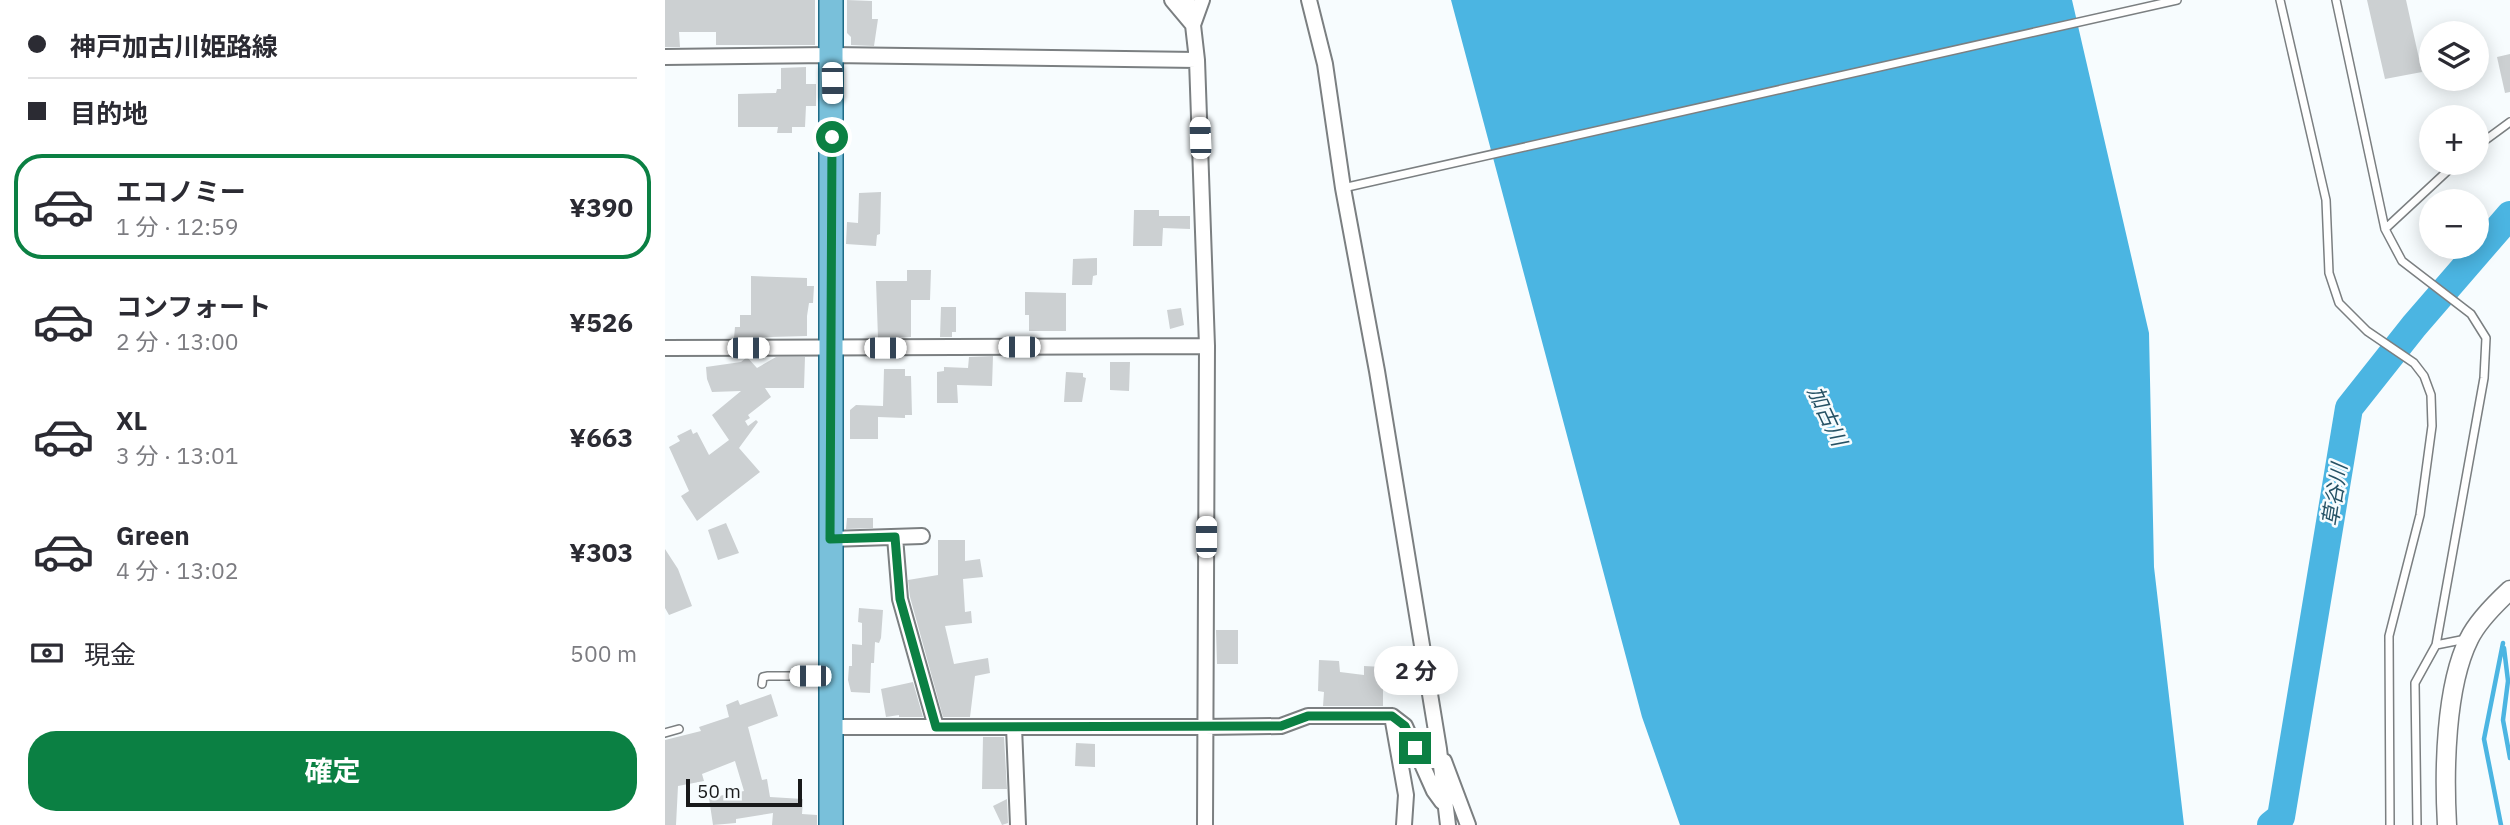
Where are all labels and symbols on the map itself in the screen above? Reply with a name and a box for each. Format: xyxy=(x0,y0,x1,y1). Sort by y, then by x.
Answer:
car xyxy=(822,62,843,104)
car xyxy=(1189,117,1212,159)
route start xyxy=(816,121,848,153)
car xyxy=(999,337,1041,358)
car xyxy=(728,338,770,359)
car xyxy=(865,338,907,359)
water label: 加古川 xyxy=(1802,381,1855,452)
water label: 草谷川 xyxy=(2315,460,2353,528)
car xyxy=(1196,516,1217,558)
callout: 2 分 xyxy=(1373,646,1457,696)
car xyxy=(790,666,832,687)
route end xyxy=(1399,732,1431,764)
scale bar xyxy=(686,776,801,808)

